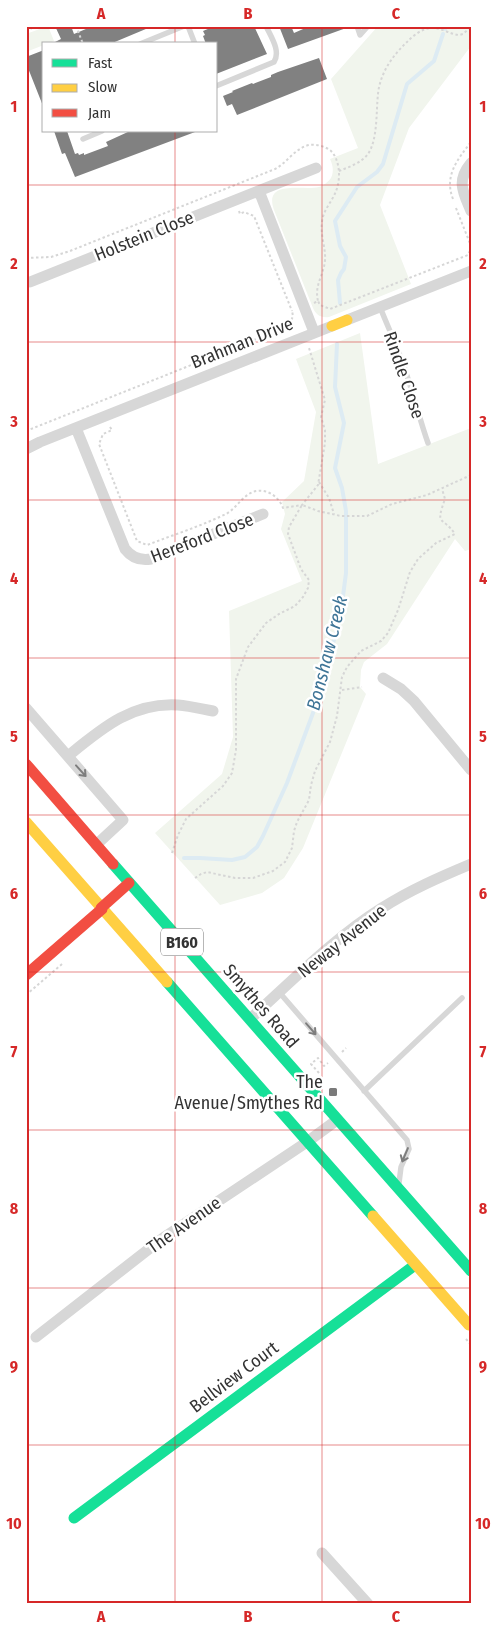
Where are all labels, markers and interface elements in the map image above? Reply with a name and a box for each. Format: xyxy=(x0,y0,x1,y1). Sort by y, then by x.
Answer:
text: A xyxy=(96,4,106,23)
text: B xyxy=(244,4,253,23)
text: C xyxy=(392,4,401,23)
legend xyxy=(42,42,218,132)
text: Fast xyxy=(88,54,112,72)
text: Slow xyxy=(88,78,117,96)
text: 1 xyxy=(11,97,17,116)
text: 1 xyxy=(480,97,486,116)
text: Jam xyxy=(88,104,111,122)
street label: Holstein Close xyxy=(91,206,197,266)
text: 2 xyxy=(9,254,18,273)
text: 2 xyxy=(478,254,487,273)
street label: Brahman Drive xyxy=(188,312,296,373)
street label: Rindle Close xyxy=(379,328,429,422)
text: 3 xyxy=(9,412,18,431)
text: 3 xyxy=(478,412,487,431)
street label: Hereford Close xyxy=(147,508,257,568)
text: 4 xyxy=(10,569,18,588)
text: 4 xyxy=(479,569,487,588)
water label: Bonshaw Creek xyxy=(302,593,352,713)
text: 5 xyxy=(10,727,18,746)
text: 5 xyxy=(479,727,487,746)
one-way arrow xyxy=(76,764,87,777)
text: 6 xyxy=(10,884,18,903)
text: 6 xyxy=(479,884,487,903)
street label: Neway Avenue xyxy=(293,900,391,982)
road number: B160 xyxy=(161,929,203,956)
street label: Smythes Road xyxy=(219,959,303,1053)
one-way arrow xyxy=(305,1023,316,1036)
text: 7 xyxy=(11,1042,18,1061)
text: 7 xyxy=(480,1042,487,1061)
place label: The Avenue/Smythes Rd xyxy=(174,1071,323,1114)
marker: The Avenue/Smythes Rd xyxy=(327,1086,339,1098)
one-way arrow xyxy=(400,1147,410,1162)
street label: The Avenue xyxy=(143,1192,225,1258)
text: 8 xyxy=(10,1199,19,1218)
text: 8 xyxy=(479,1199,488,1218)
street label: Bellview Court xyxy=(185,1336,283,1417)
text: 9 xyxy=(10,1357,18,1376)
text: 9 xyxy=(479,1357,487,1376)
text: 10 xyxy=(6,1514,22,1533)
text: 10 xyxy=(475,1514,491,1533)
text: A xyxy=(96,1607,106,1626)
text: B xyxy=(244,1607,253,1626)
text: C xyxy=(392,1607,401,1626)

